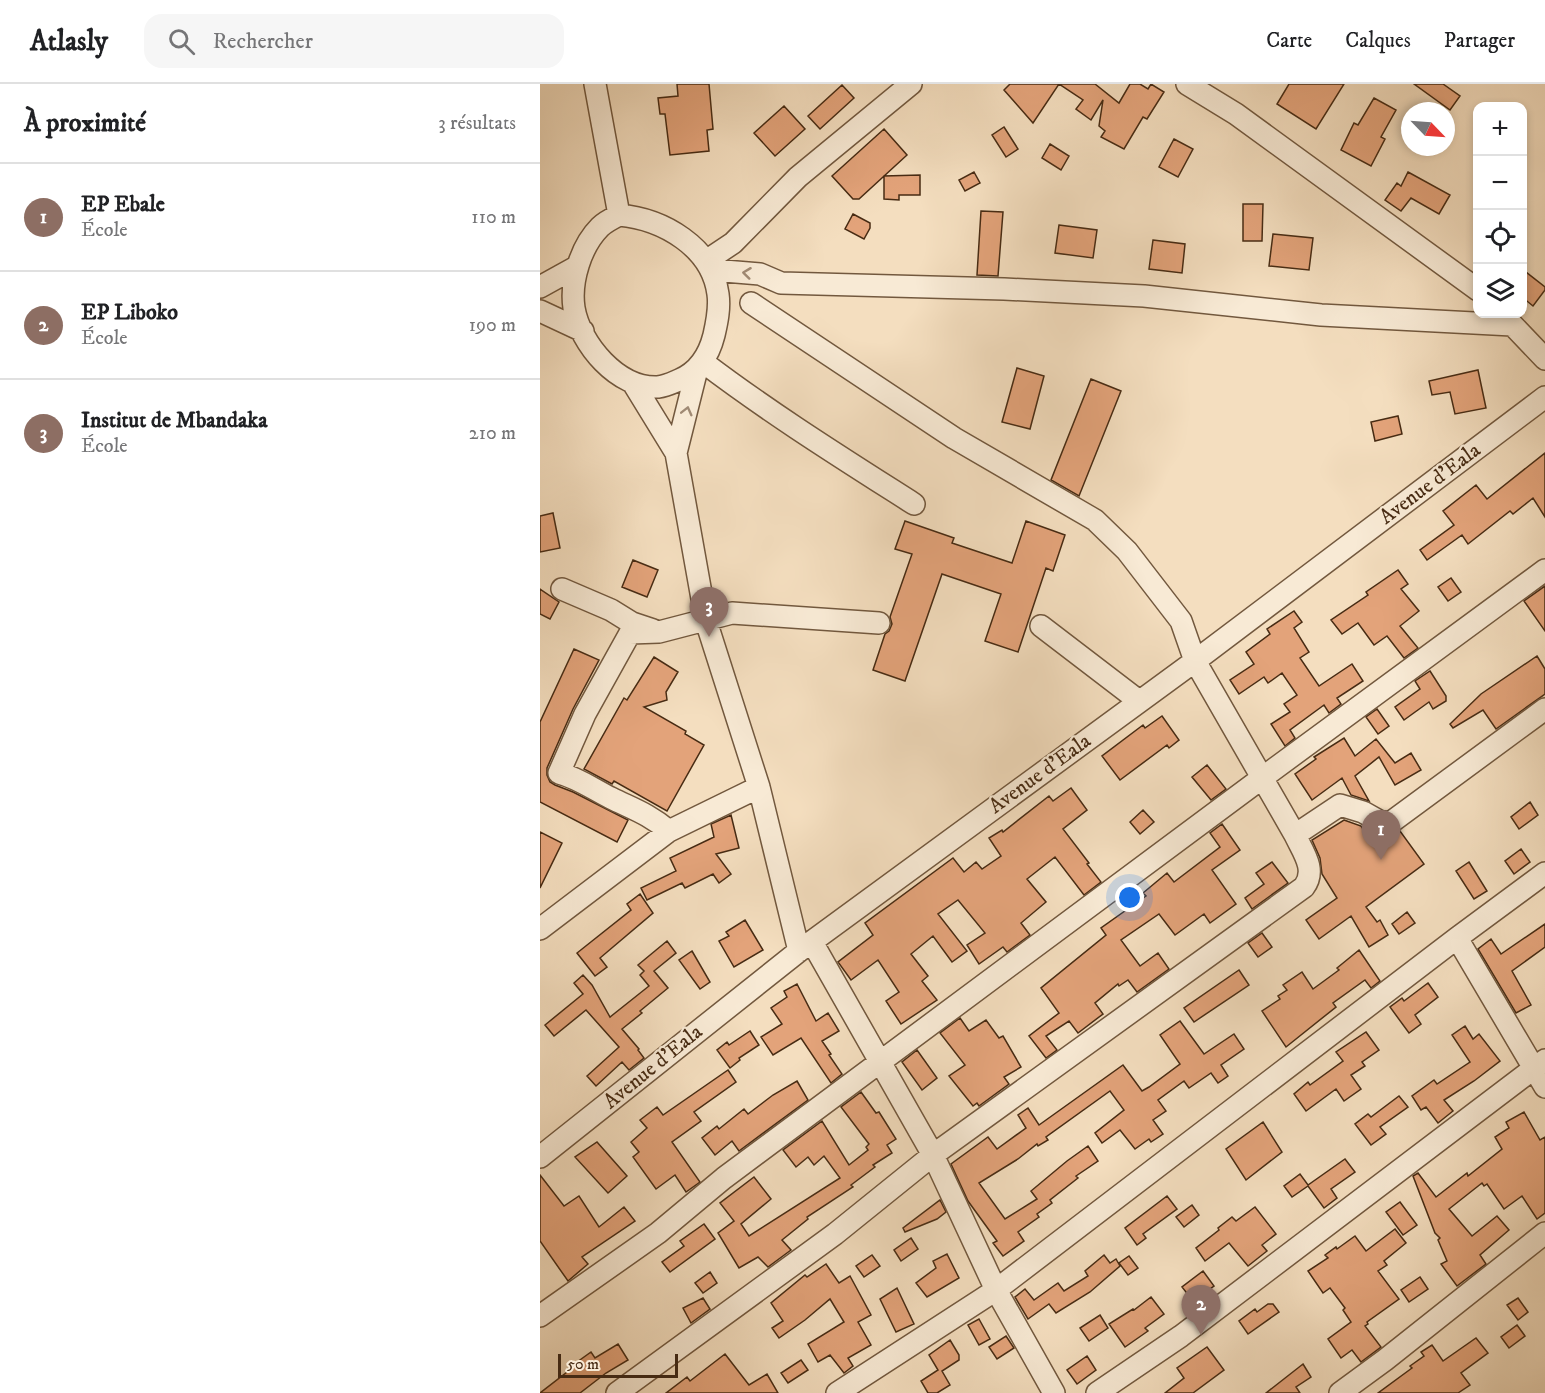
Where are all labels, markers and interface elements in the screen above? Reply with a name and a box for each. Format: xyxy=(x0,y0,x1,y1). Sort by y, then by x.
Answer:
search box xyxy=(144,14,564,68)
text: Atlasly xyxy=(30,24,108,59)
icon: search xyxy=(165,25,198,58)
text: Rechercher xyxy=(213,28,313,55)
text: Carte xyxy=(1266,28,1312,54)
text: Calques xyxy=(1345,28,1411,54)
text: Partager xyxy=(1444,28,1515,54)
north arrow xyxy=(1401,102,1455,156)
map controls xyxy=(1473,102,1527,318)
button: + xyxy=(1473,102,1527,156)
text: À proximité xyxy=(24,107,146,140)
text: 3 résultats xyxy=(438,111,516,136)
button: − xyxy=(1473,156,1527,210)
text: EP Ebale xyxy=(81,191,165,218)
text: 1 xyxy=(40,205,47,230)
text: 110 m xyxy=(471,205,516,230)
button: locate xyxy=(1473,210,1527,264)
text: École xyxy=(81,218,128,243)
button: layers xyxy=(1473,264,1527,318)
one-way arrow xyxy=(742,267,752,279)
text: EP Liboko xyxy=(81,299,178,326)
text: 2 xyxy=(39,313,48,338)
text: 190 m xyxy=(469,313,516,338)
text: École xyxy=(81,326,128,351)
one-way arrow xyxy=(679,406,692,416)
text: Institut de Mbandaka xyxy=(81,407,268,434)
text: 3 xyxy=(40,421,47,446)
text: 210 m xyxy=(469,421,516,446)
text: École xyxy=(81,434,128,459)
street label: Avenue d'Eala xyxy=(1374,437,1486,530)
pin: 3 xyxy=(690,588,728,637)
street label: Avenue d'Eala xyxy=(984,728,1096,820)
pin: 1 xyxy=(1362,810,1400,860)
your location xyxy=(1115,883,1144,912)
street label: Avenue d'Eala xyxy=(598,1019,708,1115)
pin: 2 xyxy=(1182,1286,1220,1335)
scale bar xyxy=(558,1351,678,1378)
text: 50 m xyxy=(567,1354,599,1374)

